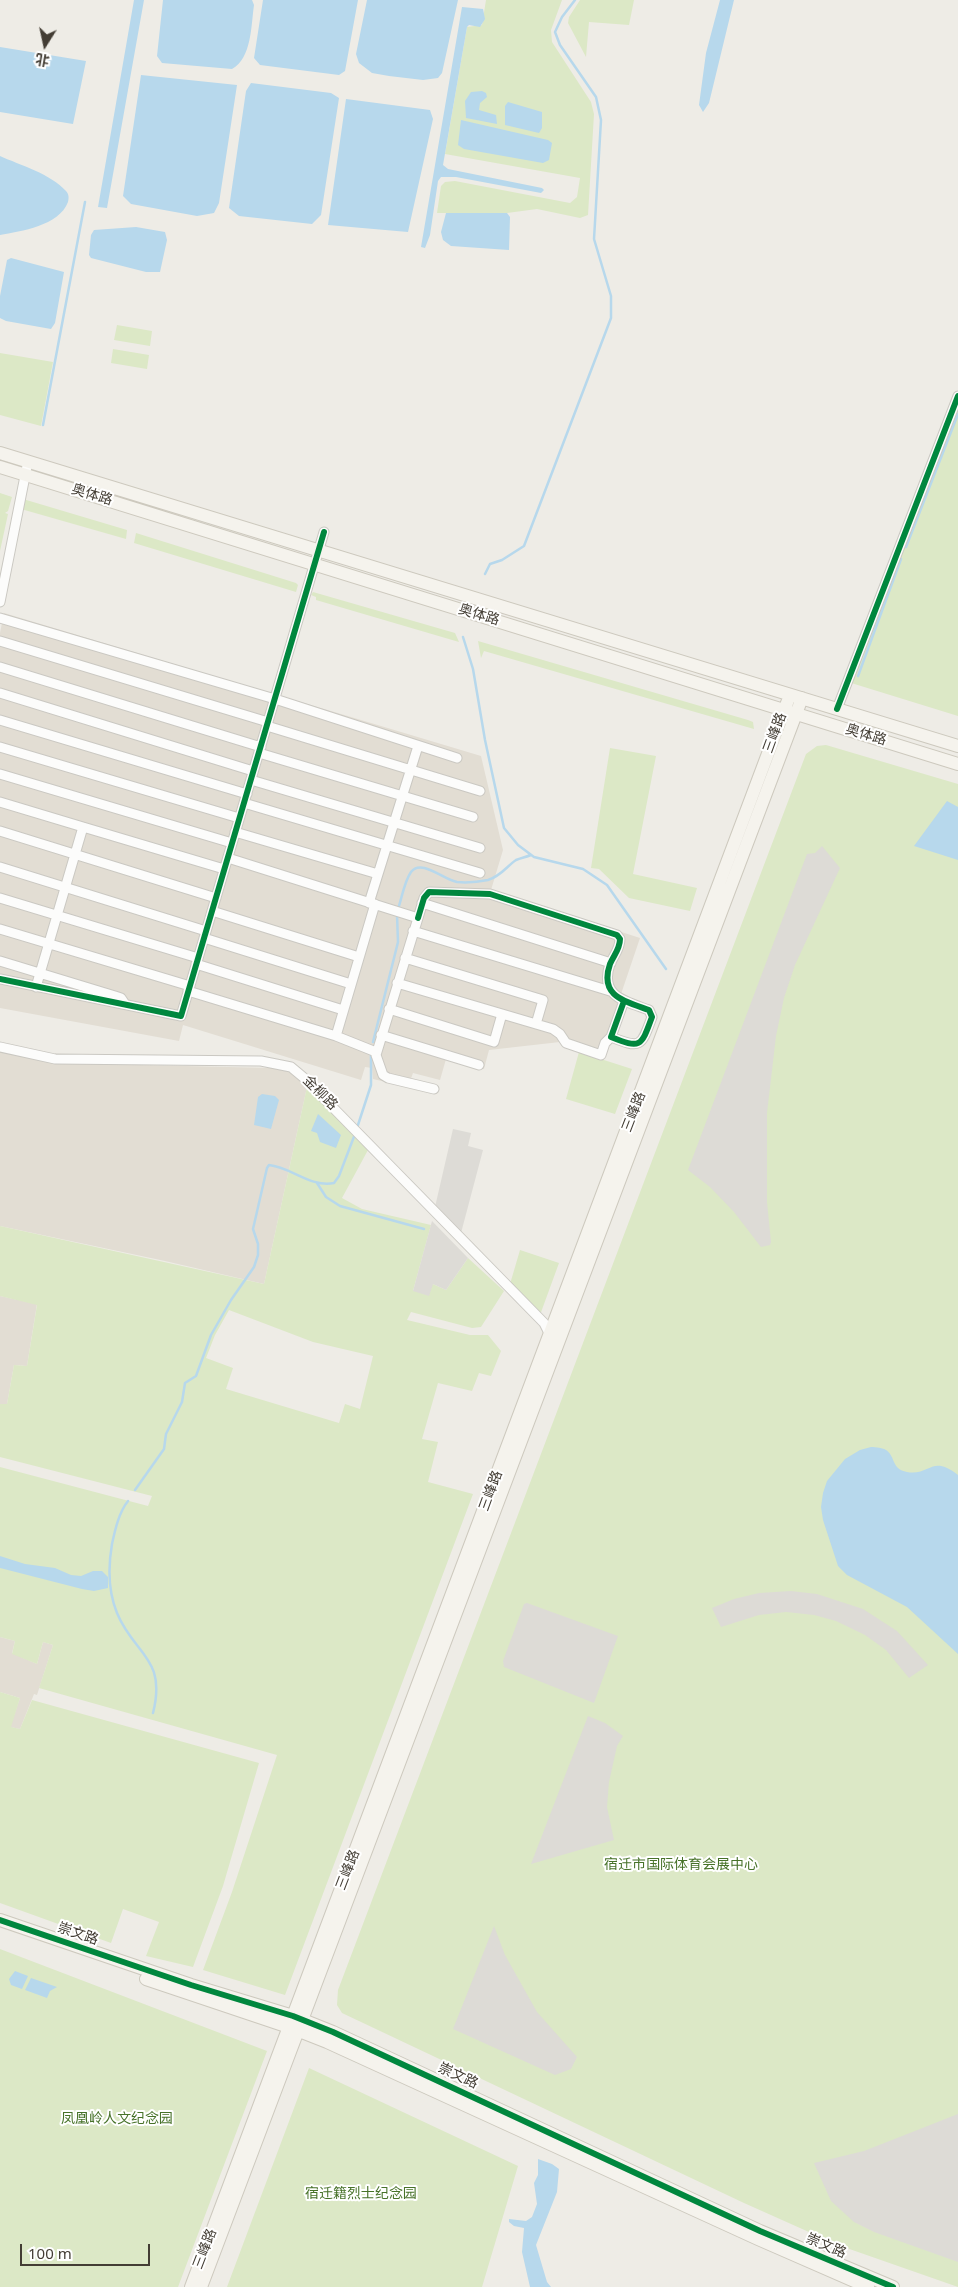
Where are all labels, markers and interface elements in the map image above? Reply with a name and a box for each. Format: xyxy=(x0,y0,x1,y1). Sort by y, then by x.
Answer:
north arrow xyxy=(20,20,70,70)
text: 北 xyxy=(34,50,51,71)
street label: 奥体路 xyxy=(69,481,115,509)
street label: 奥体路 xyxy=(456,601,502,629)
street label: 三峰路 xyxy=(760,710,790,756)
street label: 奥体路 xyxy=(843,721,889,749)
street label: 金柳路 xyxy=(299,1072,341,1114)
street label: 三峰路 xyxy=(619,1089,649,1135)
street label: 三峰路 xyxy=(476,1468,506,1514)
street label: 三峰路 xyxy=(333,1847,363,1893)
park label: 宿迁市国际体育会展中心 xyxy=(604,1857,758,1873)
street label: 崇文路 xyxy=(55,1919,101,1949)
street label: 崇文路 xyxy=(435,2060,481,2092)
park label: 凤凰岭人文纪念园 xyxy=(61,2111,173,2127)
park label: 宿迁籍烈士纪念园 xyxy=(305,2186,417,2202)
street label: 三峰路 xyxy=(190,2226,220,2272)
street label: 崇文路 xyxy=(803,2230,849,2262)
scale bar xyxy=(22,2234,152,2266)
text: 100 m xyxy=(28,2243,72,2263)

